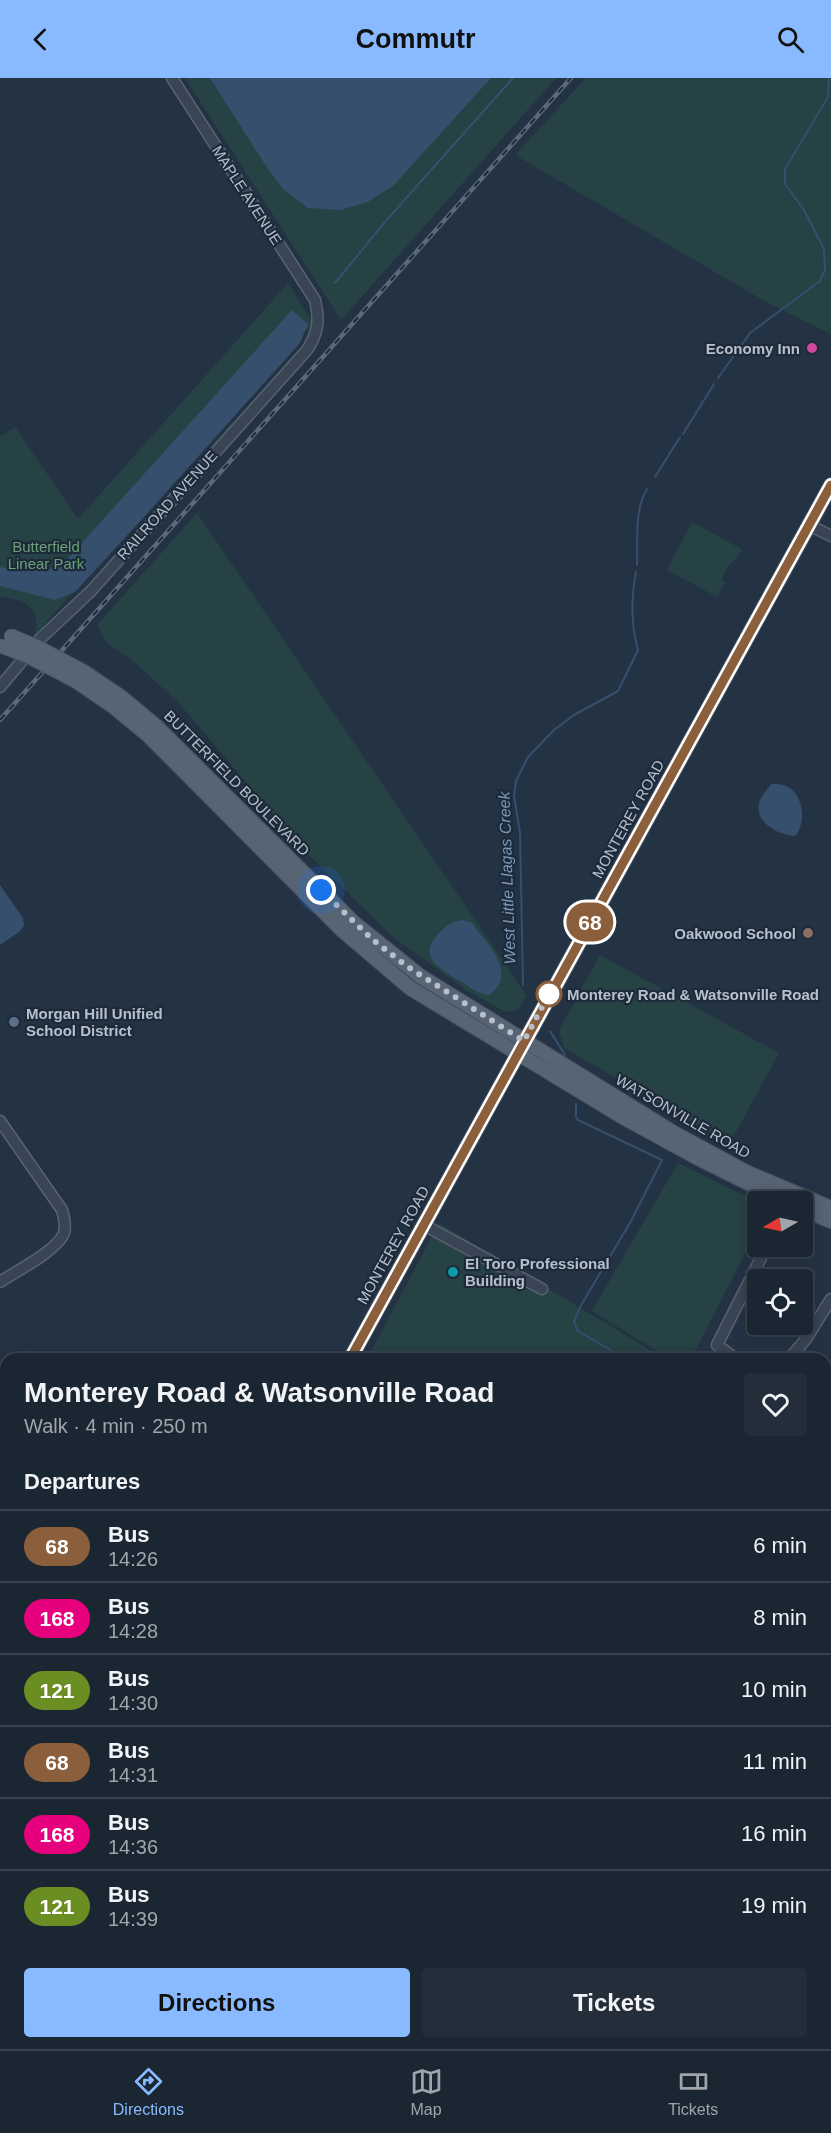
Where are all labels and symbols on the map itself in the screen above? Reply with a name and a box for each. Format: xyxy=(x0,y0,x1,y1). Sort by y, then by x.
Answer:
street label: MAPLE AVENUE xyxy=(209,142,285,248)
place label: Economy Inn xyxy=(706,340,800,357)
marker: Economy Inn xyxy=(805,341,819,355)
street label: RAILROAD AVENUE xyxy=(114,447,220,563)
park label: Butterfield Linear Park xyxy=(8,538,85,572)
street label: BUTTERFIELD BOULEVARD xyxy=(161,707,313,859)
street label: MONTEREY ROAD xyxy=(589,757,668,881)
water label: West Little Llagas Creek xyxy=(495,790,519,965)
your location xyxy=(306,875,336,905)
line badge: 68 xyxy=(563,902,617,942)
place label: Oakwood School xyxy=(674,925,796,942)
marker: Oakwood School xyxy=(801,926,815,940)
marker: Monterey Road & Watsonville Road xyxy=(536,981,562,1007)
place label: Monterey Road & Watsonville Road xyxy=(567,986,819,1003)
place label: Morgan Hill Unified School District xyxy=(26,1005,163,1039)
marker: Morgan Hill Unified School District xyxy=(7,1015,21,1029)
street label: WATSONVILLE ROAD xyxy=(613,1071,753,1162)
street label: MONTEREY ROAD xyxy=(354,1183,433,1307)
north arrow xyxy=(747,1191,813,1257)
place label: El Toro Professional Building xyxy=(465,1255,610,1289)
marker: El Toro Professional Building xyxy=(446,1265,460,1279)

